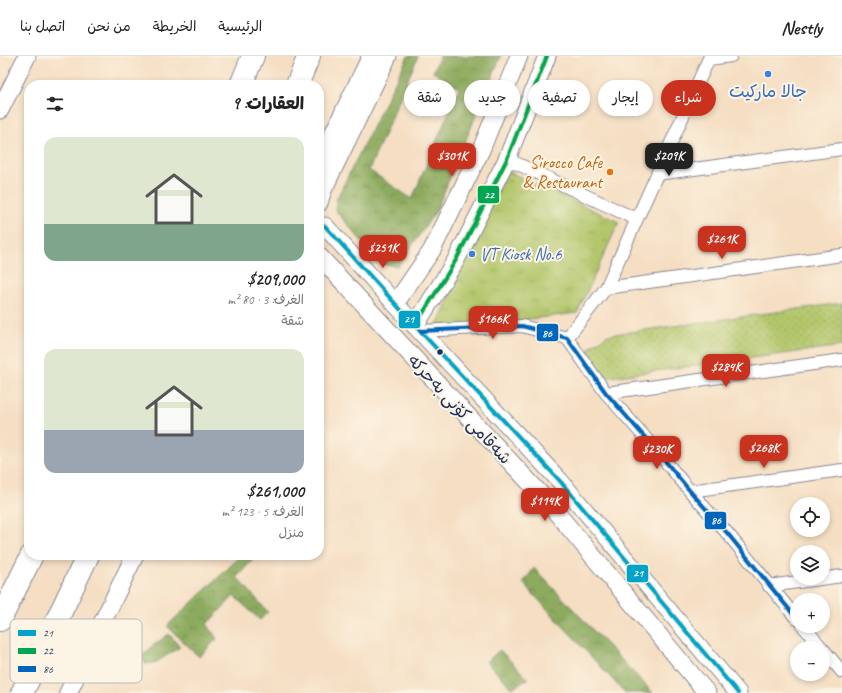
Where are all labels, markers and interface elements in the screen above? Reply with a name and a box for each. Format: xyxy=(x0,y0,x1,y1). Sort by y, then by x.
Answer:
text: Nestly xyxy=(781,16,822,40)
text: اتصل بنا xyxy=(20,18,65,35)
text: من نحن xyxy=(87,18,131,35)
text: الخريطة xyxy=(153,18,196,35)
text: الرئيسية xyxy=(218,18,262,35)
marker: جالا ماركيت xyxy=(763,69,773,79)
chip: شقة xyxy=(404,80,456,116)
chip: جديد xyxy=(464,80,520,116)
chip: تصفية xyxy=(528,80,590,116)
chip: إيجار xyxy=(598,80,653,116)
chip: شراء xyxy=(661,80,716,116)
place label: جالا ماركيت xyxy=(729,81,807,102)
icon: filters xyxy=(44,93,66,115)
text: العقارات: 9 xyxy=(232,93,304,114)
pin: $301K xyxy=(424,143,480,177)
pin: $209K xyxy=(641,143,697,177)
text: $301K xyxy=(437,148,467,164)
text: $209K xyxy=(654,148,684,164)
place label: Sirocco Cafe & Restaurant xyxy=(522,152,604,193)
icon: home xyxy=(138,163,210,235)
marker: Sirocco Cafe & Restaurant xyxy=(605,167,615,177)
line badge: 22 xyxy=(477,185,500,204)
text: 22 xyxy=(484,188,495,202)
pin: $261K xyxy=(694,226,750,260)
text: $261K xyxy=(707,231,737,247)
pin: $251K xyxy=(355,235,411,269)
text: $251K xyxy=(368,240,398,256)
place label: VT Kiosk No.6 xyxy=(480,244,563,265)
marker: VT Kiosk No.6 xyxy=(467,249,477,259)
text: $209,000 xyxy=(247,269,304,290)
text: الغرف: 3 · 80 m² xyxy=(227,292,304,308)
pin: $166K xyxy=(465,306,521,340)
line badge: 21 xyxy=(398,310,421,329)
text: $166K xyxy=(478,311,508,327)
text: 21 xyxy=(404,312,415,326)
text: شقة xyxy=(281,313,304,329)
line badge: 86 xyxy=(536,323,559,342)
text: 86 xyxy=(542,326,553,340)
unlabelled marker xyxy=(435,347,445,357)
street label: شەقامی کۆنی بەحرکە xyxy=(403,350,516,469)
pin: $284K xyxy=(698,354,754,388)
text: $284K xyxy=(711,359,741,375)
icon: home xyxy=(138,375,210,447)
pin: $268K xyxy=(736,435,792,469)
pin: $230K xyxy=(629,436,685,470)
text: $268K xyxy=(749,440,779,456)
text: $230K xyxy=(642,441,672,457)
text: $261,000 xyxy=(247,481,304,502)
pin: $114K xyxy=(517,488,573,522)
text: $114K xyxy=(530,493,560,509)
map controls xyxy=(790,497,830,681)
button: locate xyxy=(790,497,830,537)
text: الغرف: 5 · 123 m² xyxy=(222,504,304,520)
line badge: 86 xyxy=(704,511,727,530)
text: 86 xyxy=(711,513,722,527)
text: منزل xyxy=(278,525,304,541)
button: layers xyxy=(790,545,830,585)
line badge: 21 xyxy=(626,564,649,583)
text: 21 xyxy=(633,566,644,580)
button: + xyxy=(790,593,830,633)
legend xyxy=(10,619,142,683)
text: 21 xyxy=(43,626,54,640)
button: − xyxy=(790,641,830,681)
text: 22 xyxy=(43,644,54,658)
text: 86 xyxy=(43,662,54,676)

